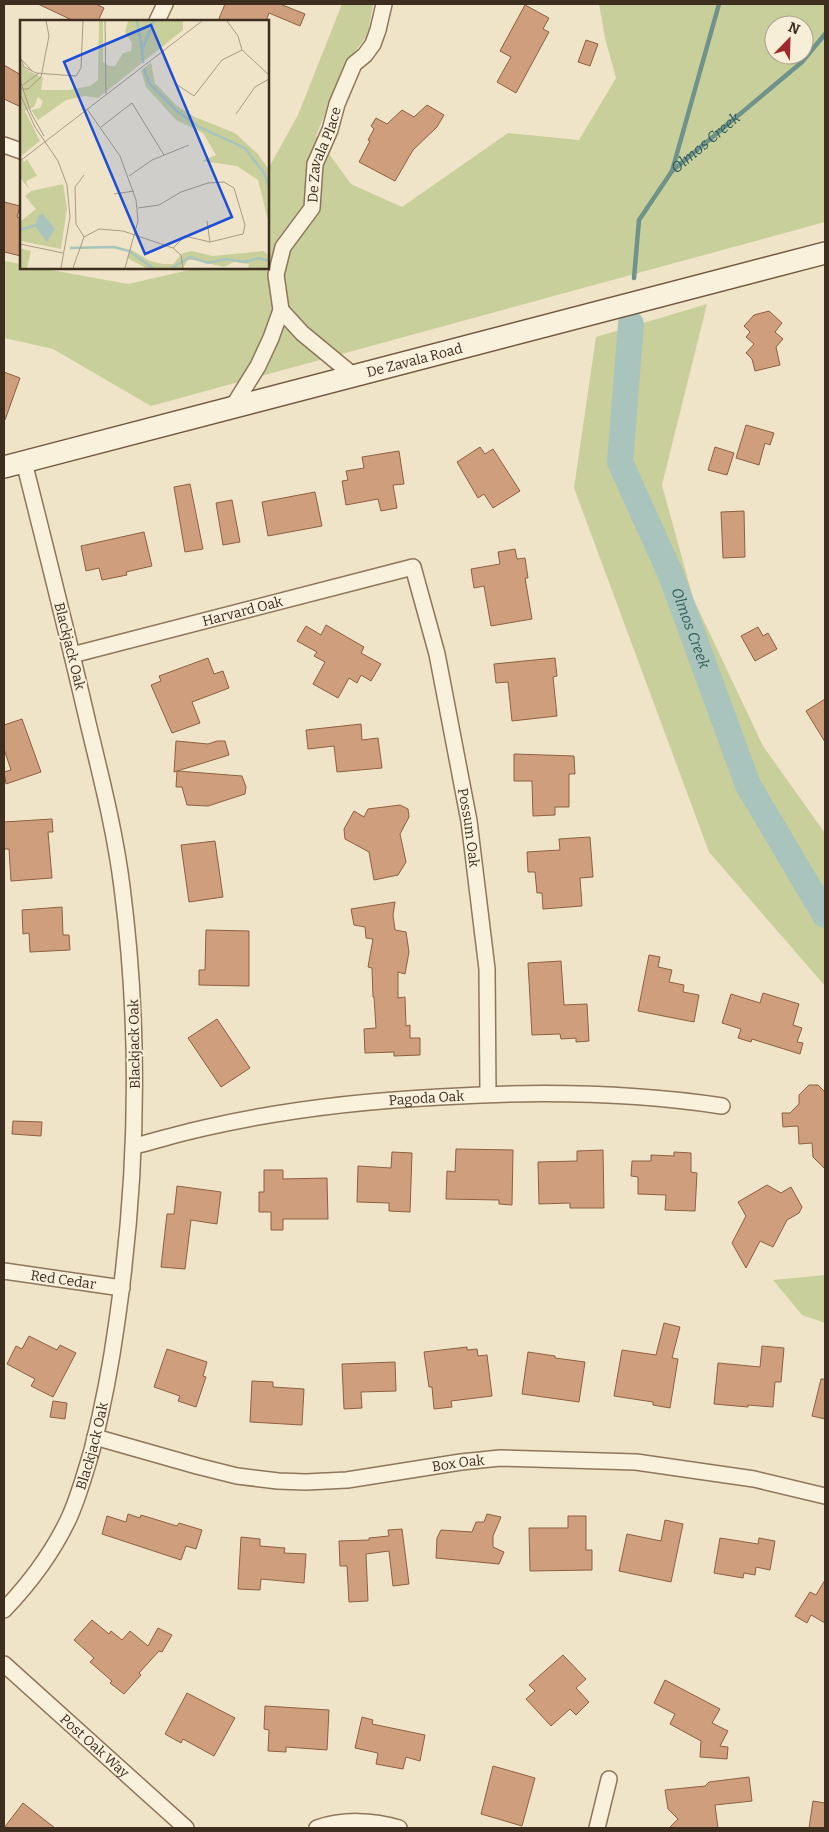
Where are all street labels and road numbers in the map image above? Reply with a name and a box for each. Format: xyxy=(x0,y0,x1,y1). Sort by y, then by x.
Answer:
street label: De Zavala Place xyxy=(304,105,345,203)
street label: De Zavala Road xyxy=(365,340,464,381)
street label: Harvard Oak xyxy=(201,593,285,630)
street label: Blackjack Oak xyxy=(50,601,89,692)
street label: Possum Oak xyxy=(454,787,483,868)
street label: Blackjack Oak xyxy=(125,999,144,1089)
street label: Pagoda Oak xyxy=(388,1088,465,1109)
street label: Red Cedar xyxy=(29,1267,97,1293)
street label: Blackjack Oak xyxy=(72,1401,112,1492)
street label: Box Oak xyxy=(431,1452,485,1475)
street label: Post Oak Way xyxy=(56,1711,133,1782)

